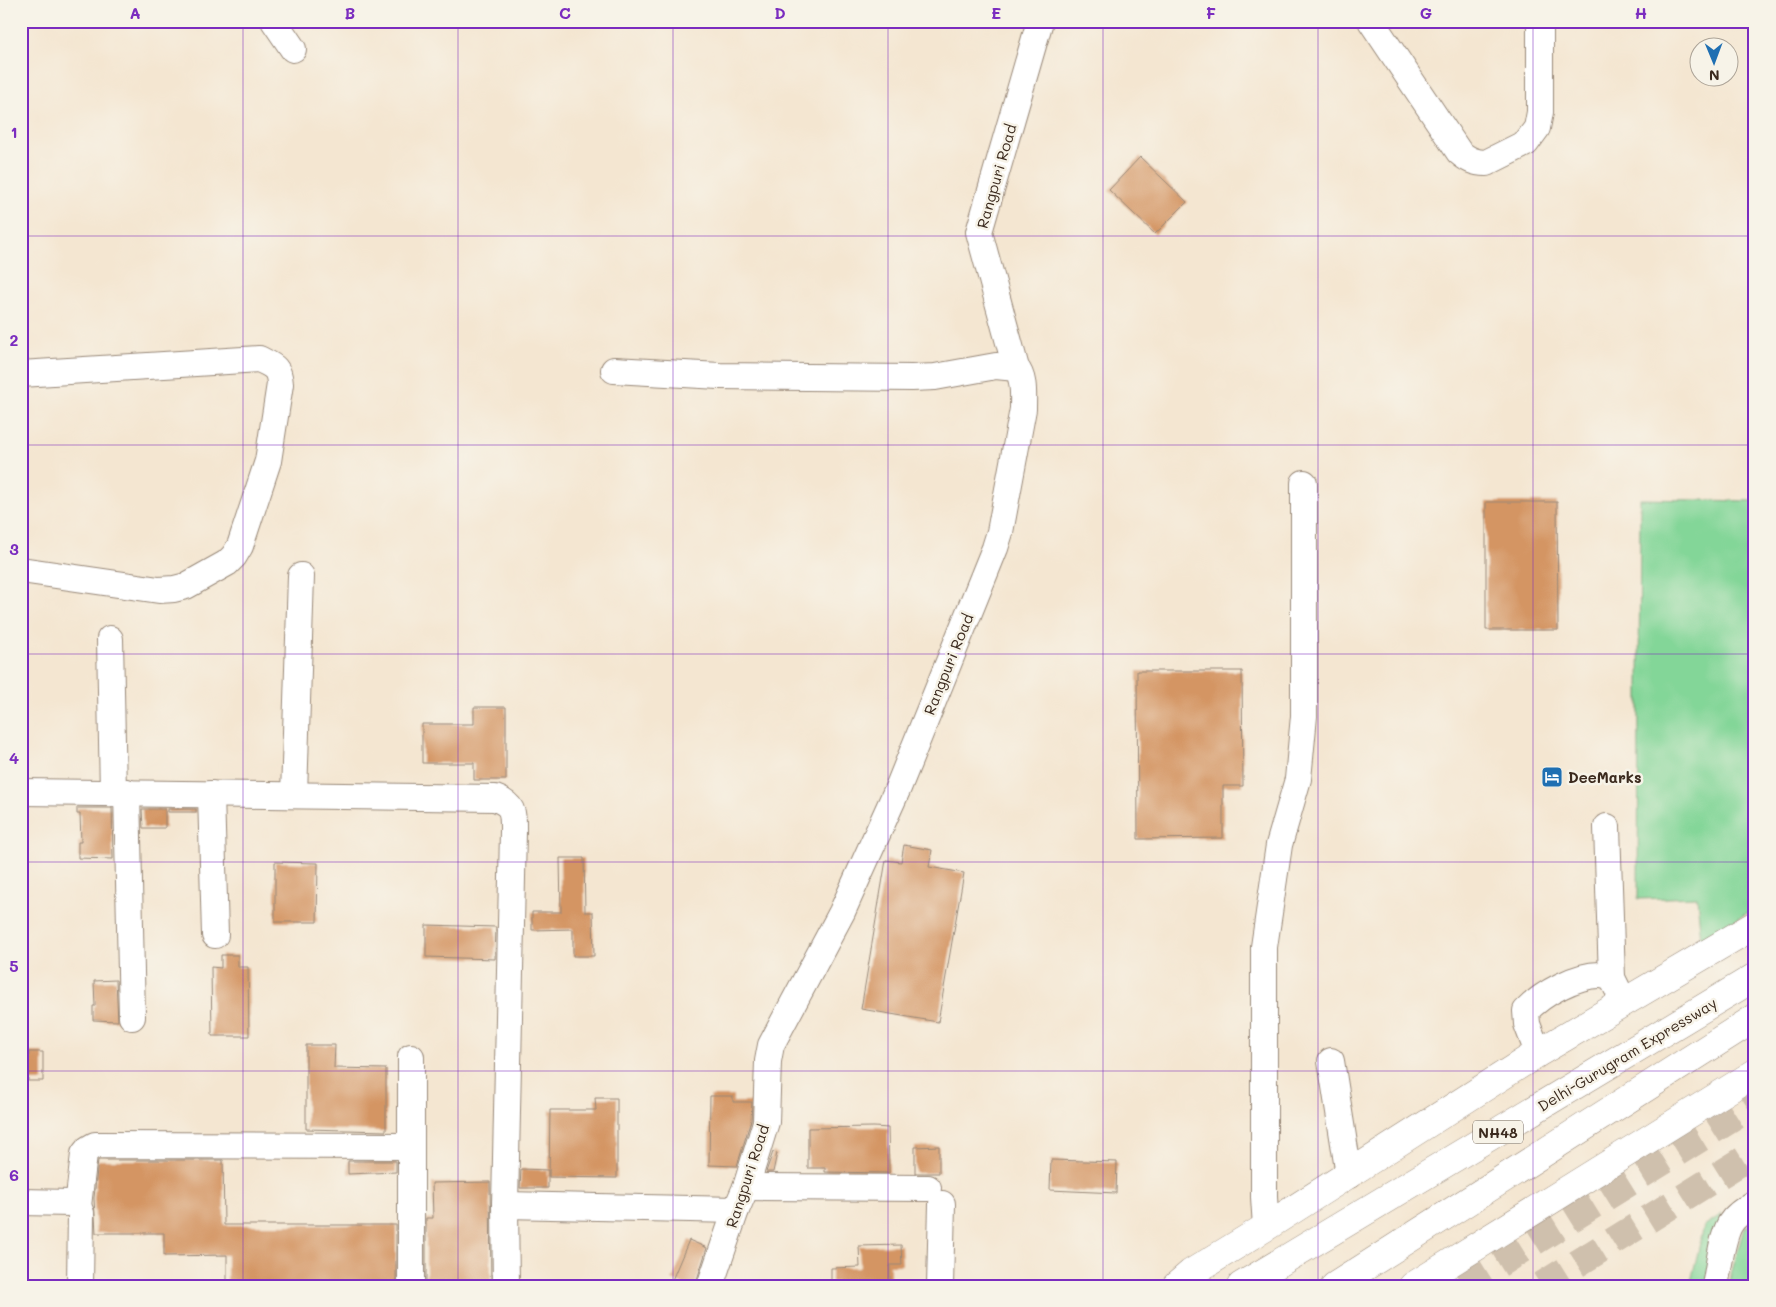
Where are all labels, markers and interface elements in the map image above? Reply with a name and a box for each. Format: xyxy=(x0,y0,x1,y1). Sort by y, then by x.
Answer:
text: A xyxy=(129,2,141,23)
text: B xyxy=(345,2,355,23)
text: C xyxy=(559,2,571,23)
text: D xyxy=(774,2,786,23)
text: E xyxy=(991,2,1001,23)
text: F xyxy=(1206,2,1216,23)
text: G xyxy=(1420,2,1432,23)
text: H xyxy=(1635,2,1647,23)
north arrow xyxy=(1688,38,1738,88)
text: N xyxy=(1709,66,1720,85)
text: 1 xyxy=(10,121,18,142)
street label: Rangpuri Road xyxy=(972,121,1020,231)
text: 2 xyxy=(10,329,19,350)
text: 3 xyxy=(9,538,19,559)
street label: Rangpuri Road xyxy=(919,610,977,718)
text: 4 xyxy=(9,747,19,768)
hotel icon: DeeMarks xyxy=(1540,765,1564,789)
place label: DeeMarks xyxy=(1568,767,1641,787)
text: 5 xyxy=(9,955,19,976)
street label: Delhi-Gurugram Expressway xyxy=(1534,992,1721,1116)
road number: NH48 xyxy=(1473,1120,1523,1144)
street label: Rangpuri Road xyxy=(721,1122,773,1230)
text: 6 xyxy=(9,1164,19,1185)

